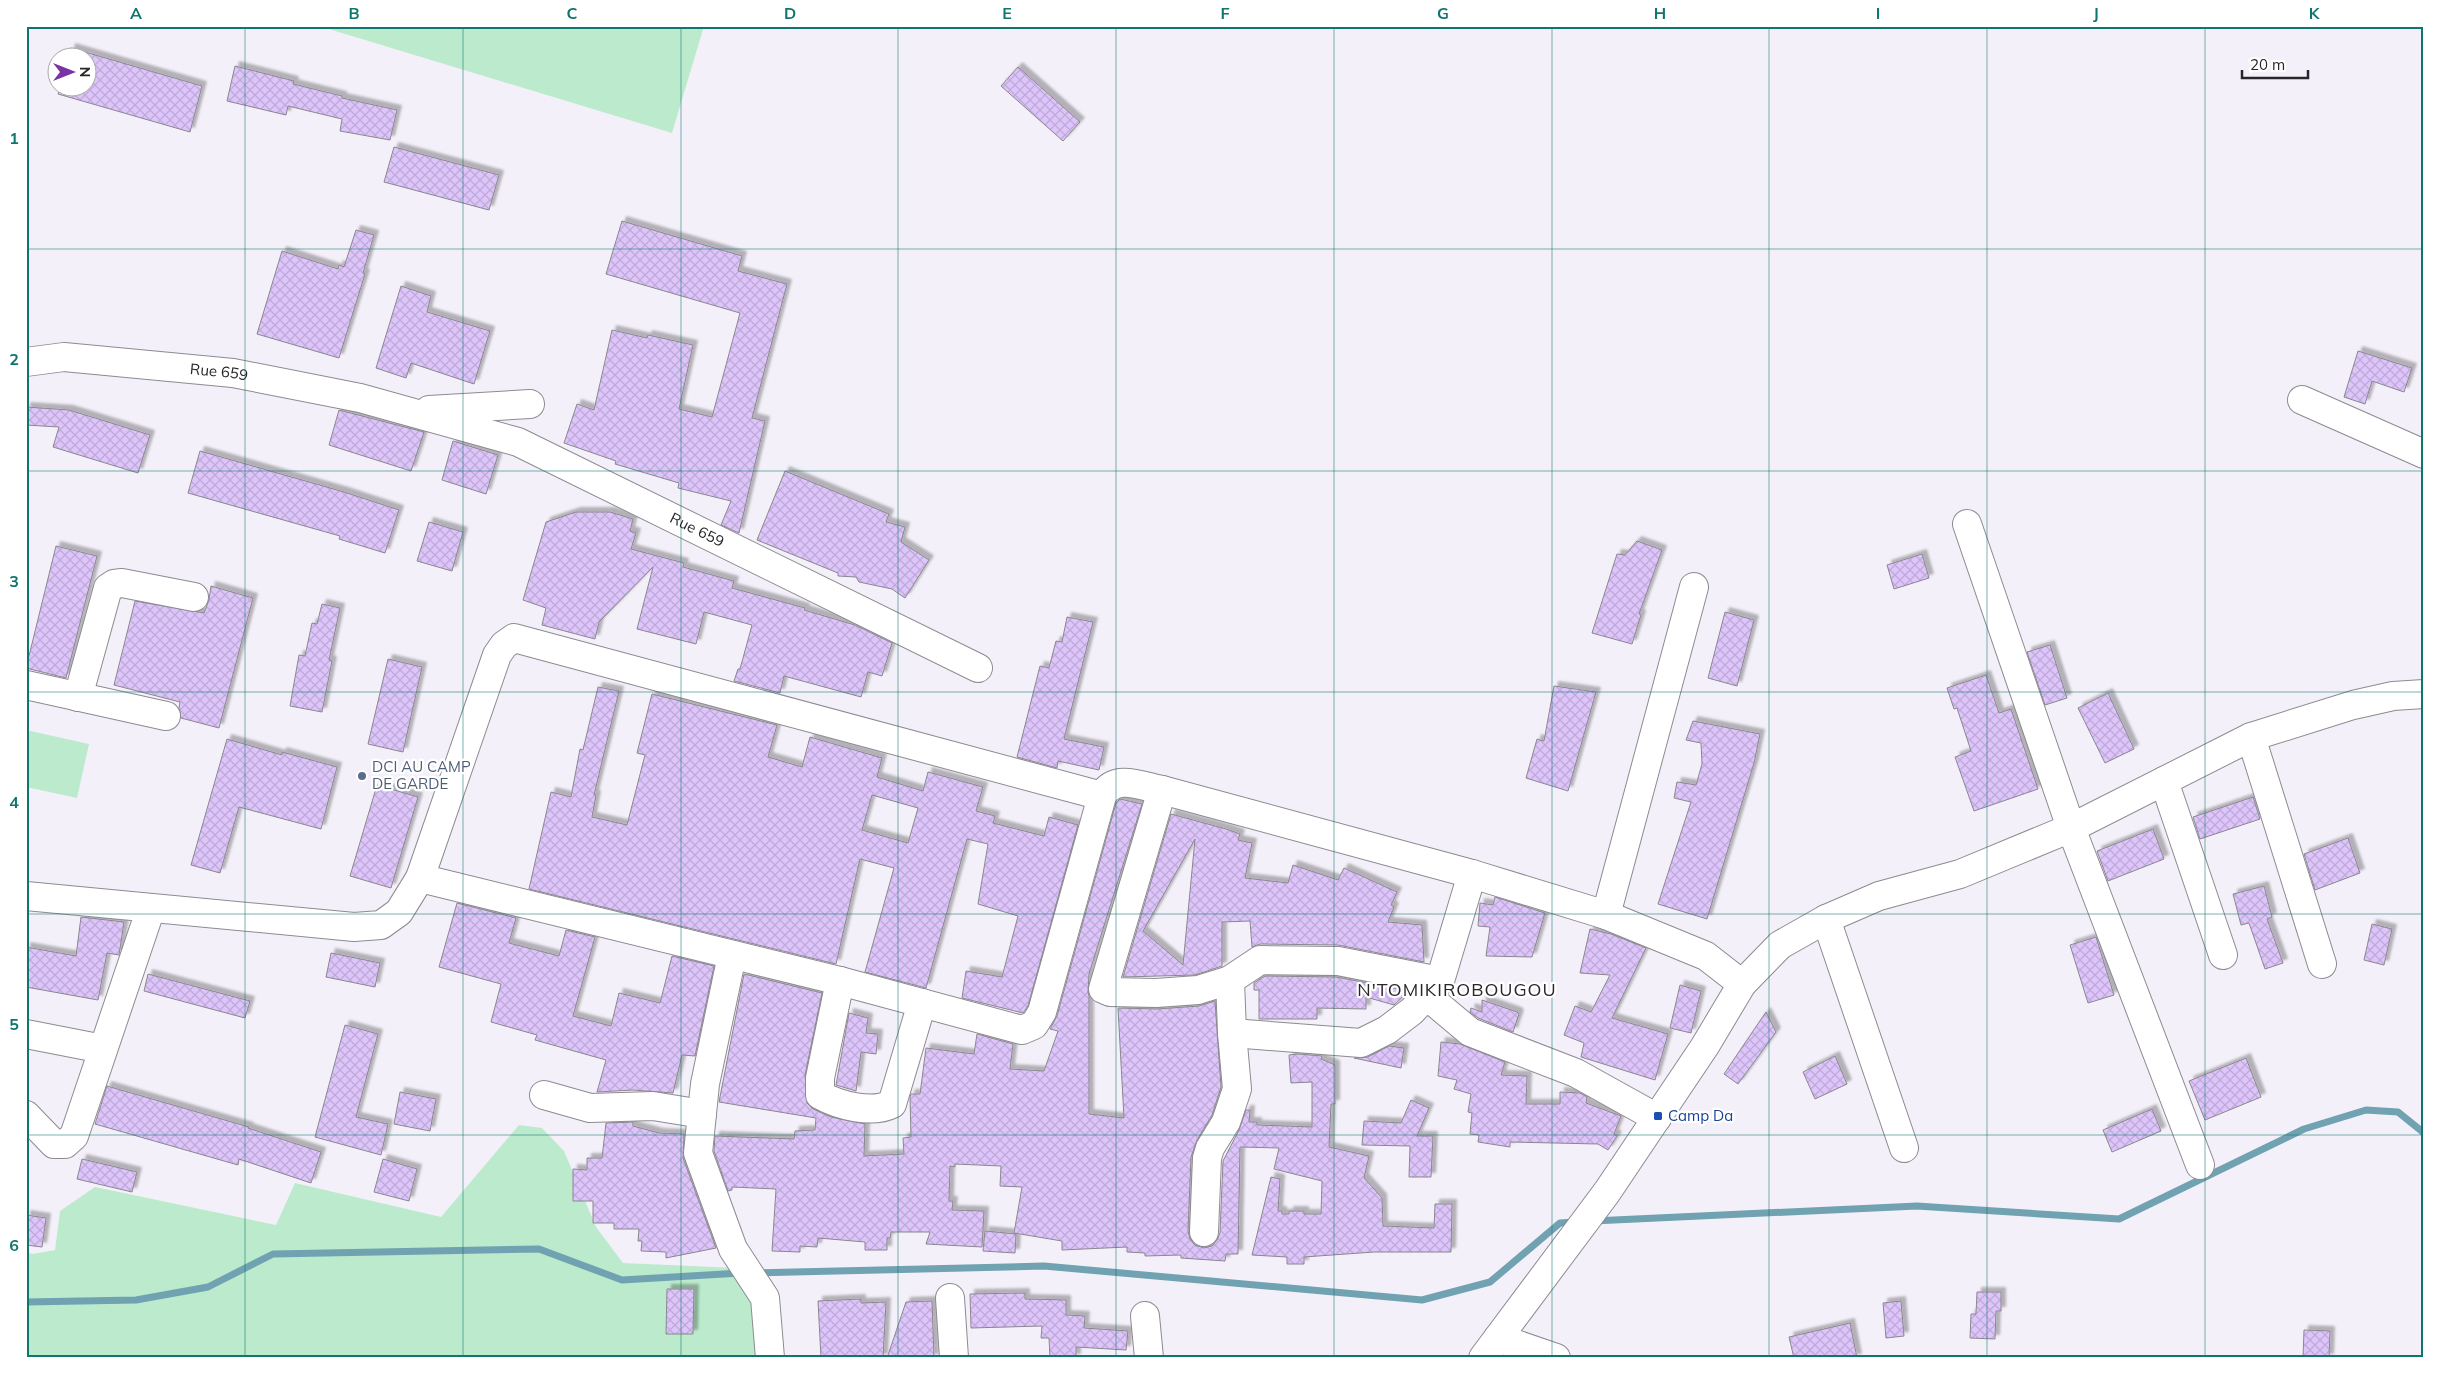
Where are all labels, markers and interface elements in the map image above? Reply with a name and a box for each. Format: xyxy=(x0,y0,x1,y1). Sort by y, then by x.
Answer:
text: A xyxy=(130,3,142,23)
text: B xyxy=(348,3,360,23)
text: C xyxy=(567,3,578,23)
text: D xyxy=(784,3,796,23)
text: E xyxy=(1002,3,1012,23)
text: F xyxy=(1220,3,1230,23)
text: G xyxy=(1437,3,1449,23)
text: H xyxy=(1654,3,1666,23)
text: I xyxy=(1876,3,1880,23)
text: J xyxy=(2093,3,2099,23)
text: K xyxy=(2309,3,2321,23)
north arrow xyxy=(48,48,98,98)
scale bar xyxy=(2242,48,2309,80)
text: 20 m xyxy=(2250,55,2285,74)
text: N xyxy=(76,67,94,77)
text: 1 xyxy=(9,128,19,148)
text: 2 xyxy=(9,349,19,369)
street label: Rue 659 xyxy=(189,359,250,385)
street label: Rue 659 xyxy=(667,508,728,551)
text: 3 xyxy=(9,571,19,591)
place label: DCI AU CAMP DE GARDE xyxy=(372,757,471,793)
marker: DCI AU CAMP DE GARDE xyxy=(356,770,368,782)
text: 4 xyxy=(9,792,19,812)
district label: N'TOMIKIROBOUGOU xyxy=(1357,978,1557,1001)
text: 5 xyxy=(9,1014,19,1034)
place label: Camp Da xyxy=(1668,1106,1733,1125)
marker: Camp Da xyxy=(1652,1110,1664,1122)
text: 6 xyxy=(9,1235,19,1255)

